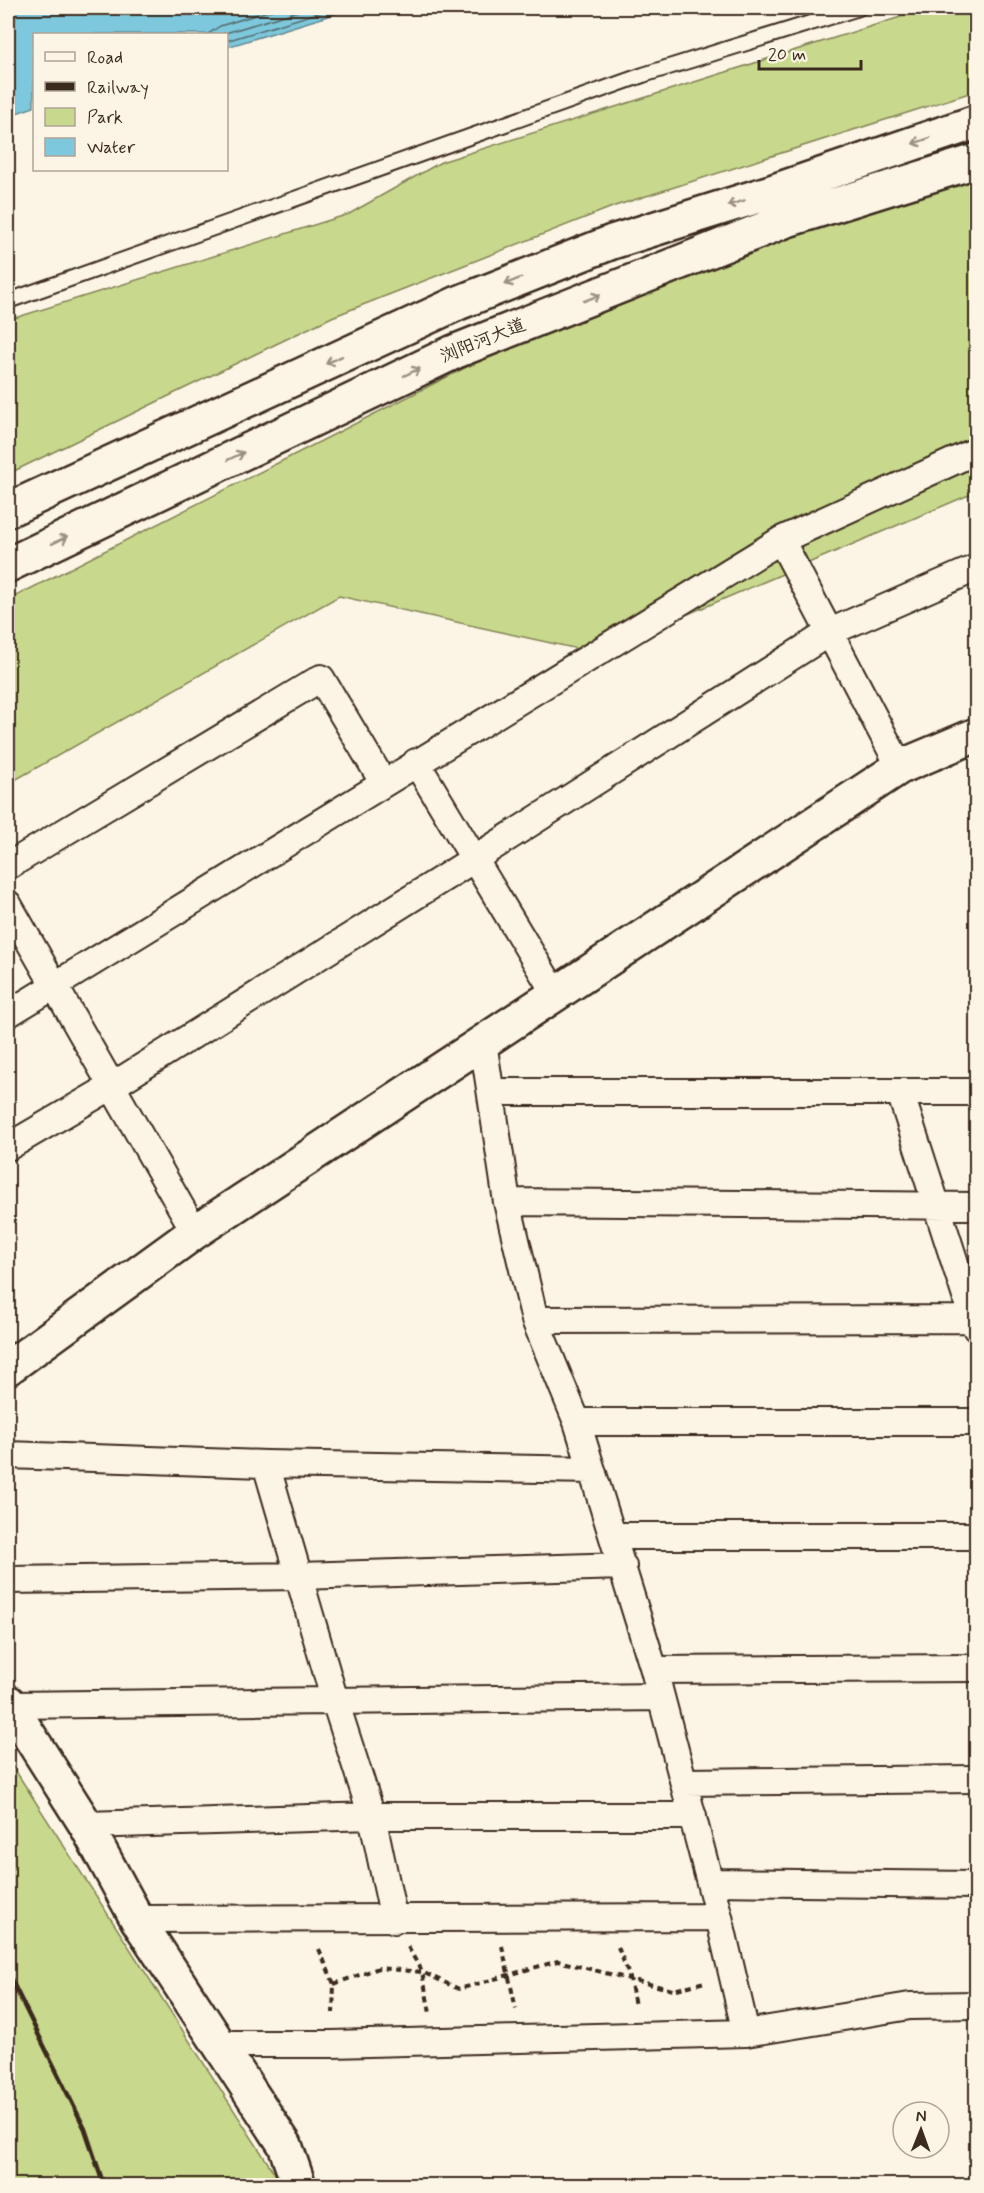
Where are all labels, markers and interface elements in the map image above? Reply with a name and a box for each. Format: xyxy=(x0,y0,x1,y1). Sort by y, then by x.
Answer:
legend xyxy=(33,33,228,171)
scale bar xyxy=(759,33,861,71)
text: 20 m xyxy=(768,43,806,67)
text: Road xyxy=(87,46,123,70)
text: Railway xyxy=(87,76,149,100)
text: Park xyxy=(87,106,123,130)
text: Water xyxy=(87,136,136,160)
one-way arrow xyxy=(912,136,931,147)
one-way arrow xyxy=(727,198,746,209)
one-way arrow xyxy=(504,276,522,287)
one-way arrow xyxy=(583,292,601,303)
street label: 浏阳河大道 xyxy=(437,313,529,369)
one-way arrow xyxy=(326,354,344,366)
one-way arrow xyxy=(403,365,421,377)
one-way arrow xyxy=(227,449,245,461)
one-way arrow xyxy=(51,534,69,545)
north arrow xyxy=(891,2100,951,2160)
text: N xyxy=(916,2106,927,2127)

